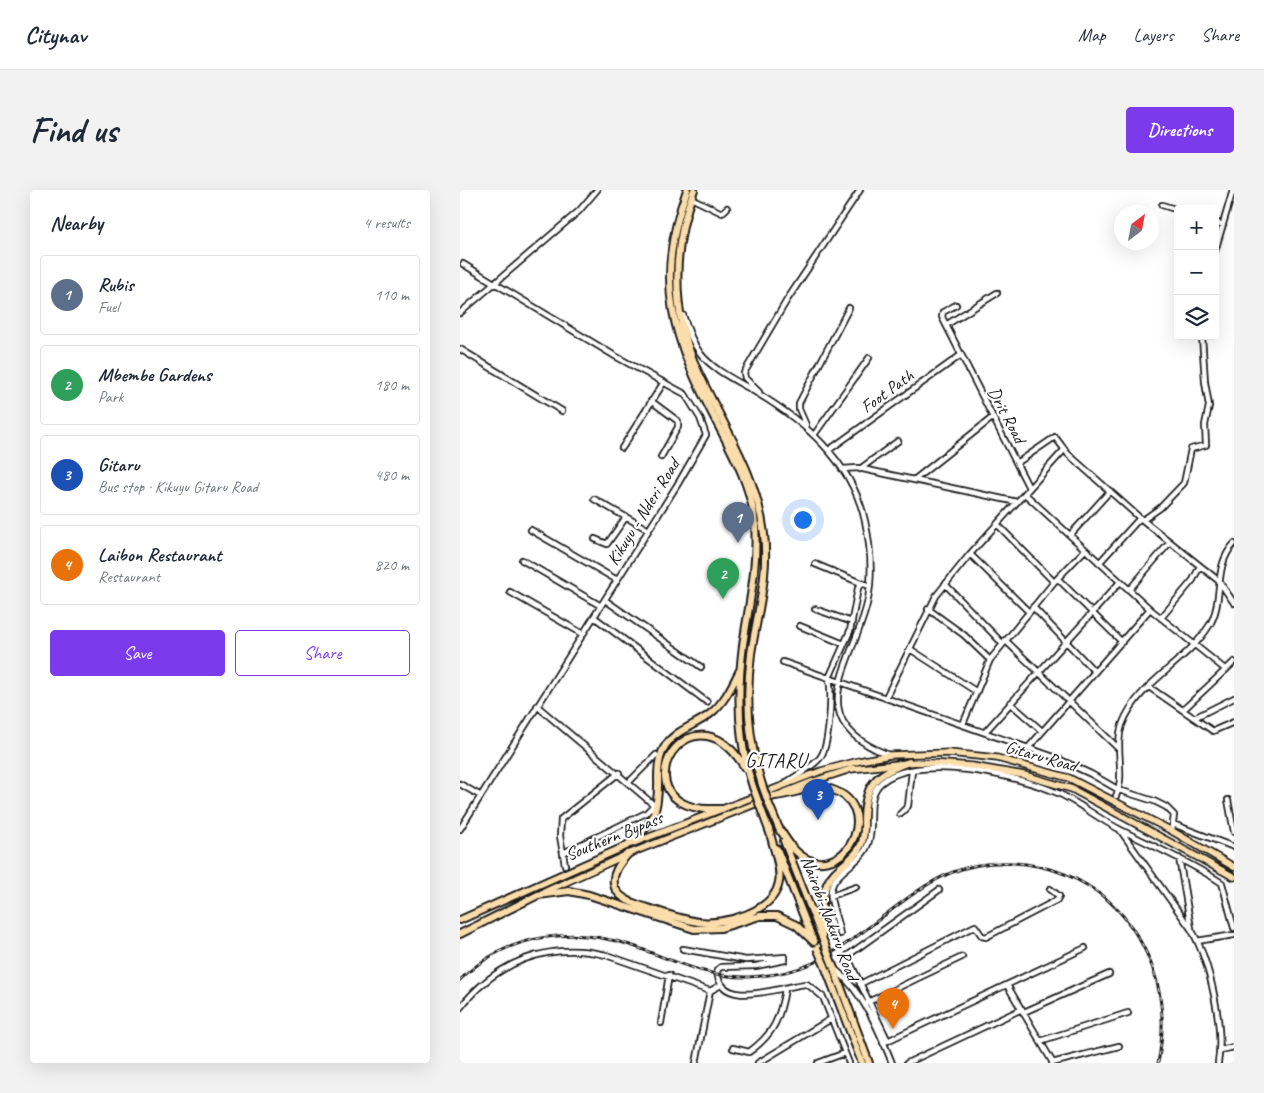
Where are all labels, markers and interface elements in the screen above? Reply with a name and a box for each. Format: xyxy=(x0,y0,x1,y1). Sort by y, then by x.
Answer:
text: Citynav xyxy=(25,20,86,50)
text: Map xyxy=(1078,24,1106,46)
text: Layers xyxy=(1134,24,1173,46)
text: Share xyxy=(1201,24,1239,46)
button: Directions xyxy=(1126,107,1234,153)
text: Find us xyxy=(30,108,117,153)
north arrow xyxy=(1114,205,1159,250)
map controls xyxy=(1174,205,1219,340)
button: + xyxy=(1174,205,1219,250)
text: Nearby xyxy=(50,210,103,236)
text: 4 results xyxy=(363,213,410,233)
button: − xyxy=(1174,250,1219,295)
text: Rubis xyxy=(98,273,133,297)
text: 1 xyxy=(63,285,71,305)
text: 110 m xyxy=(375,285,409,305)
button: layers xyxy=(1174,295,1219,340)
text: Fuel xyxy=(98,297,119,317)
text: Mbembe Gardens xyxy=(98,363,211,387)
street label: Foot Path xyxy=(856,364,918,418)
text: 2 xyxy=(63,375,71,395)
text: 180 m xyxy=(375,375,409,395)
street label: Drit Road xyxy=(983,383,1032,450)
text: Park xyxy=(98,387,123,407)
street label: Kikuyu - Nderi Road xyxy=(602,452,686,569)
text: Gitaru xyxy=(98,453,139,477)
text: 3 xyxy=(63,465,71,485)
text: 480 m xyxy=(375,465,409,485)
text: Bus stop · Kikuyu Gitaru Road xyxy=(98,477,258,497)
pin: 1 xyxy=(722,502,754,543)
your location xyxy=(790,507,816,533)
text: Laibon Restaurant xyxy=(98,543,222,567)
text: 4 xyxy=(63,555,71,575)
text: 820 m xyxy=(375,555,409,575)
pin: 2 xyxy=(707,558,739,599)
text: Restaurant xyxy=(98,567,160,587)
button: Save xyxy=(50,630,225,676)
button: Share xyxy=(235,630,410,676)
street label: Gitaru Road xyxy=(1003,735,1082,777)
district label: GITARU xyxy=(745,748,809,773)
pin: 3 xyxy=(802,779,834,820)
street label: Southern Bypass xyxy=(562,806,668,865)
street label: Nairobi-Nakuru Road xyxy=(796,853,865,986)
pin: 4 xyxy=(877,988,909,1029)

